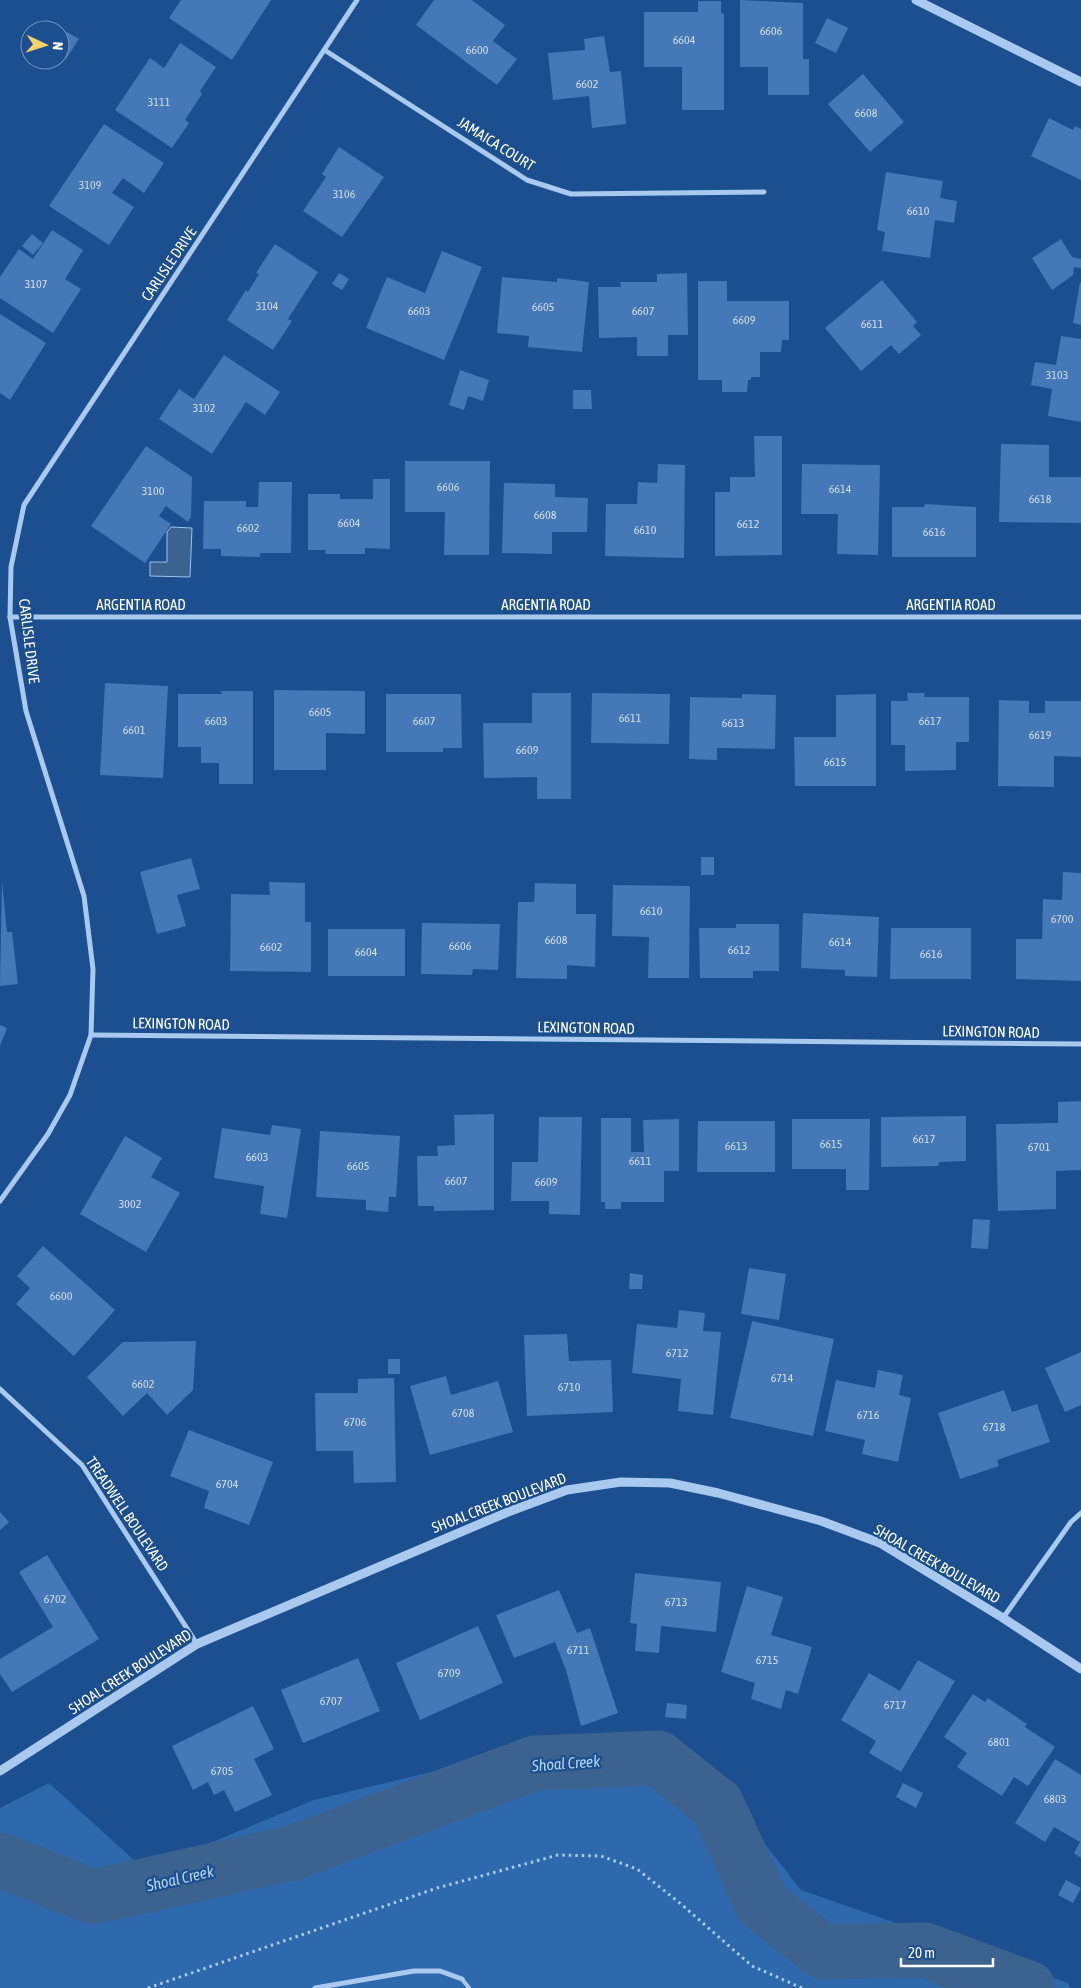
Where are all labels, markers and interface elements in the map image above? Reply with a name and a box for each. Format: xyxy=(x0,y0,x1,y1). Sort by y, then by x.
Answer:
north arrow xyxy=(20,20,70,70)
house number: 6606 xyxy=(760,24,783,38)
house number: 6604 xyxy=(673,33,696,47)
text: N xyxy=(50,41,66,51)
house number: 6600 xyxy=(466,43,489,57)
house number: 6602 xyxy=(576,77,598,91)
house number: 3111 xyxy=(148,95,171,109)
house number: 6608 xyxy=(855,106,878,120)
street label: JAMAICA COURT xyxy=(455,113,538,174)
house number: 3109 xyxy=(79,178,102,192)
house number: 3106 xyxy=(333,187,356,201)
house number: 6610 xyxy=(907,204,930,218)
street label: CARLISLE DRIVE xyxy=(138,223,200,304)
house number: 3107 xyxy=(25,277,48,291)
house number: 3104 xyxy=(256,299,279,313)
house number: 6605 xyxy=(532,300,554,314)
house number: 6603 xyxy=(408,304,430,318)
house number: 6607 xyxy=(632,304,655,318)
house number: 6609 xyxy=(733,313,756,327)
house number: 6611 xyxy=(861,317,884,331)
house number: 3103 xyxy=(1046,368,1068,382)
house number: 3102 xyxy=(193,401,215,415)
house number: 6606 xyxy=(437,480,460,494)
house number: 6614 xyxy=(829,482,852,496)
house number: 3100 xyxy=(142,484,165,498)
house number: 6618 xyxy=(1029,492,1052,506)
house number: 6608 xyxy=(534,508,557,522)
house number: 6604 xyxy=(338,516,361,530)
house number: 6612 xyxy=(737,517,759,531)
house number: 6602 xyxy=(237,521,259,535)
house number: 6610 xyxy=(634,523,657,537)
house number: 6616 xyxy=(923,525,946,539)
street label: ARGENTIA ROAD xyxy=(96,596,186,613)
street label: ARGENTIA ROAD xyxy=(501,596,591,613)
street label: ARGENTIA ROAD xyxy=(906,596,996,613)
street label: CARLISLE DRIVE xyxy=(16,598,43,685)
house number: 6605 xyxy=(309,705,331,719)
house number: 6611 xyxy=(619,711,642,725)
house number: 6603 xyxy=(205,714,227,728)
house number: 6607 xyxy=(413,714,436,728)
house number: 6617 xyxy=(919,714,942,728)
house number: 6613 xyxy=(722,716,744,730)
house number: 6601 xyxy=(123,723,146,737)
house number: 6619 xyxy=(1029,728,1052,742)
house number: 6609 xyxy=(516,743,539,757)
house number: 6615 xyxy=(824,755,846,769)
house number: 6610 xyxy=(640,904,663,918)
house number: 6700 xyxy=(1051,912,1074,926)
house number: 6608 xyxy=(545,933,568,947)
house number: 6614 xyxy=(829,935,852,949)
house number: 6606 xyxy=(449,939,472,953)
house number: 6602 xyxy=(260,940,282,954)
house number: 6612 xyxy=(728,943,750,957)
house number: 6604 xyxy=(355,945,378,959)
house number: 6616 xyxy=(920,947,943,961)
street label: LEXINGTON ROAD xyxy=(132,1014,230,1033)
street label: LEXINGTON ROAD xyxy=(537,1018,635,1037)
street label: LEXINGTON ROAD xyxy=(942,1022,1040,1041)
house number: 6617 xyxy=(913,1132,936,1146)
house number: 6615 xyxy=(820,1137,842,1151)
house number: 6613 xyxy=(725,1139,747,1153)
house number: 6701 xyxy=(1028,1140,1051,1154)
house number: 6603 xyxy=(246,1150,268,1164)
house number: 6611 xyxy=(629,1154,652,1168)
house number: 6605 xyxy=(347,1159,369,1173)
house number: 6607 xyxy=(445,1174,468,1188)
house number: 6609 xyxy=(535,1175,558,1189)
house number: 3002 xyxy=(119,1197,141,1211)
house number: 6600 xyxy=(50,1289,73,1303)
house number: 6712 xyxy=(666,1346,688,1360)
house number: 6714 xyxy=(771,1371,794,1385)
house number: 6602 xyxy=(132,1377,154,1391)
house number: 6710 xyxy=(558,1380,581,1394)
house number: 6708 xyxy=(452,1406,475,1420)
house number: 6716 xyxy=(857,1408,880,1422)
house number: 6706 xyxy=(344,1415,367,1429)
house number: 6718 xyxy=(983,1420,1006,1434)
street label: TREADWELL BOULEVARD xyxy=(83,1453,172,1574)
street label: SHOAL CREEK BOULEVARD xyxy=(429,1469,568,1536)
house number: 6704 xyxy=(216,1477,239,1491)
street label: SHOAL CREEK BOULEVARD xyxy=(871,1521,1003,1607)
house number: 6702 xyxy=(44,1592,66,1606)
house number: 6713 xyxy=(665,1595,687,1609)
street label: SHOAL CREEK BOULEVARD xyxy=(65,1626,194,1718)
house number: 6711 xyxy=(567,1643,590,1657)
house number: 6715 xyxy=(756,1653,778,1667)
house number: 6709 xyxy=(438,1666,461,1680)
house number: 6707 xyxy=(320,1694,343,1708)
house number: 6717 xyxy=(884,1698,907,1712)
house number: 6801 xyxy=(988,1735,1011,1749)
water label: Shoal Creek xyxy=(530,1752,602,1774)
house number: 6705 xyxy=(211,1764,233,1778)
house number: 6803 xyxy=(1044,1792,1066,1806)
water label: Shoal Creek xyxy=(144,1861,216,1895)
scale bar xyxy=(901,1936,994,1968)
text: 20 m xyxy=(908,1944,935,1961)

